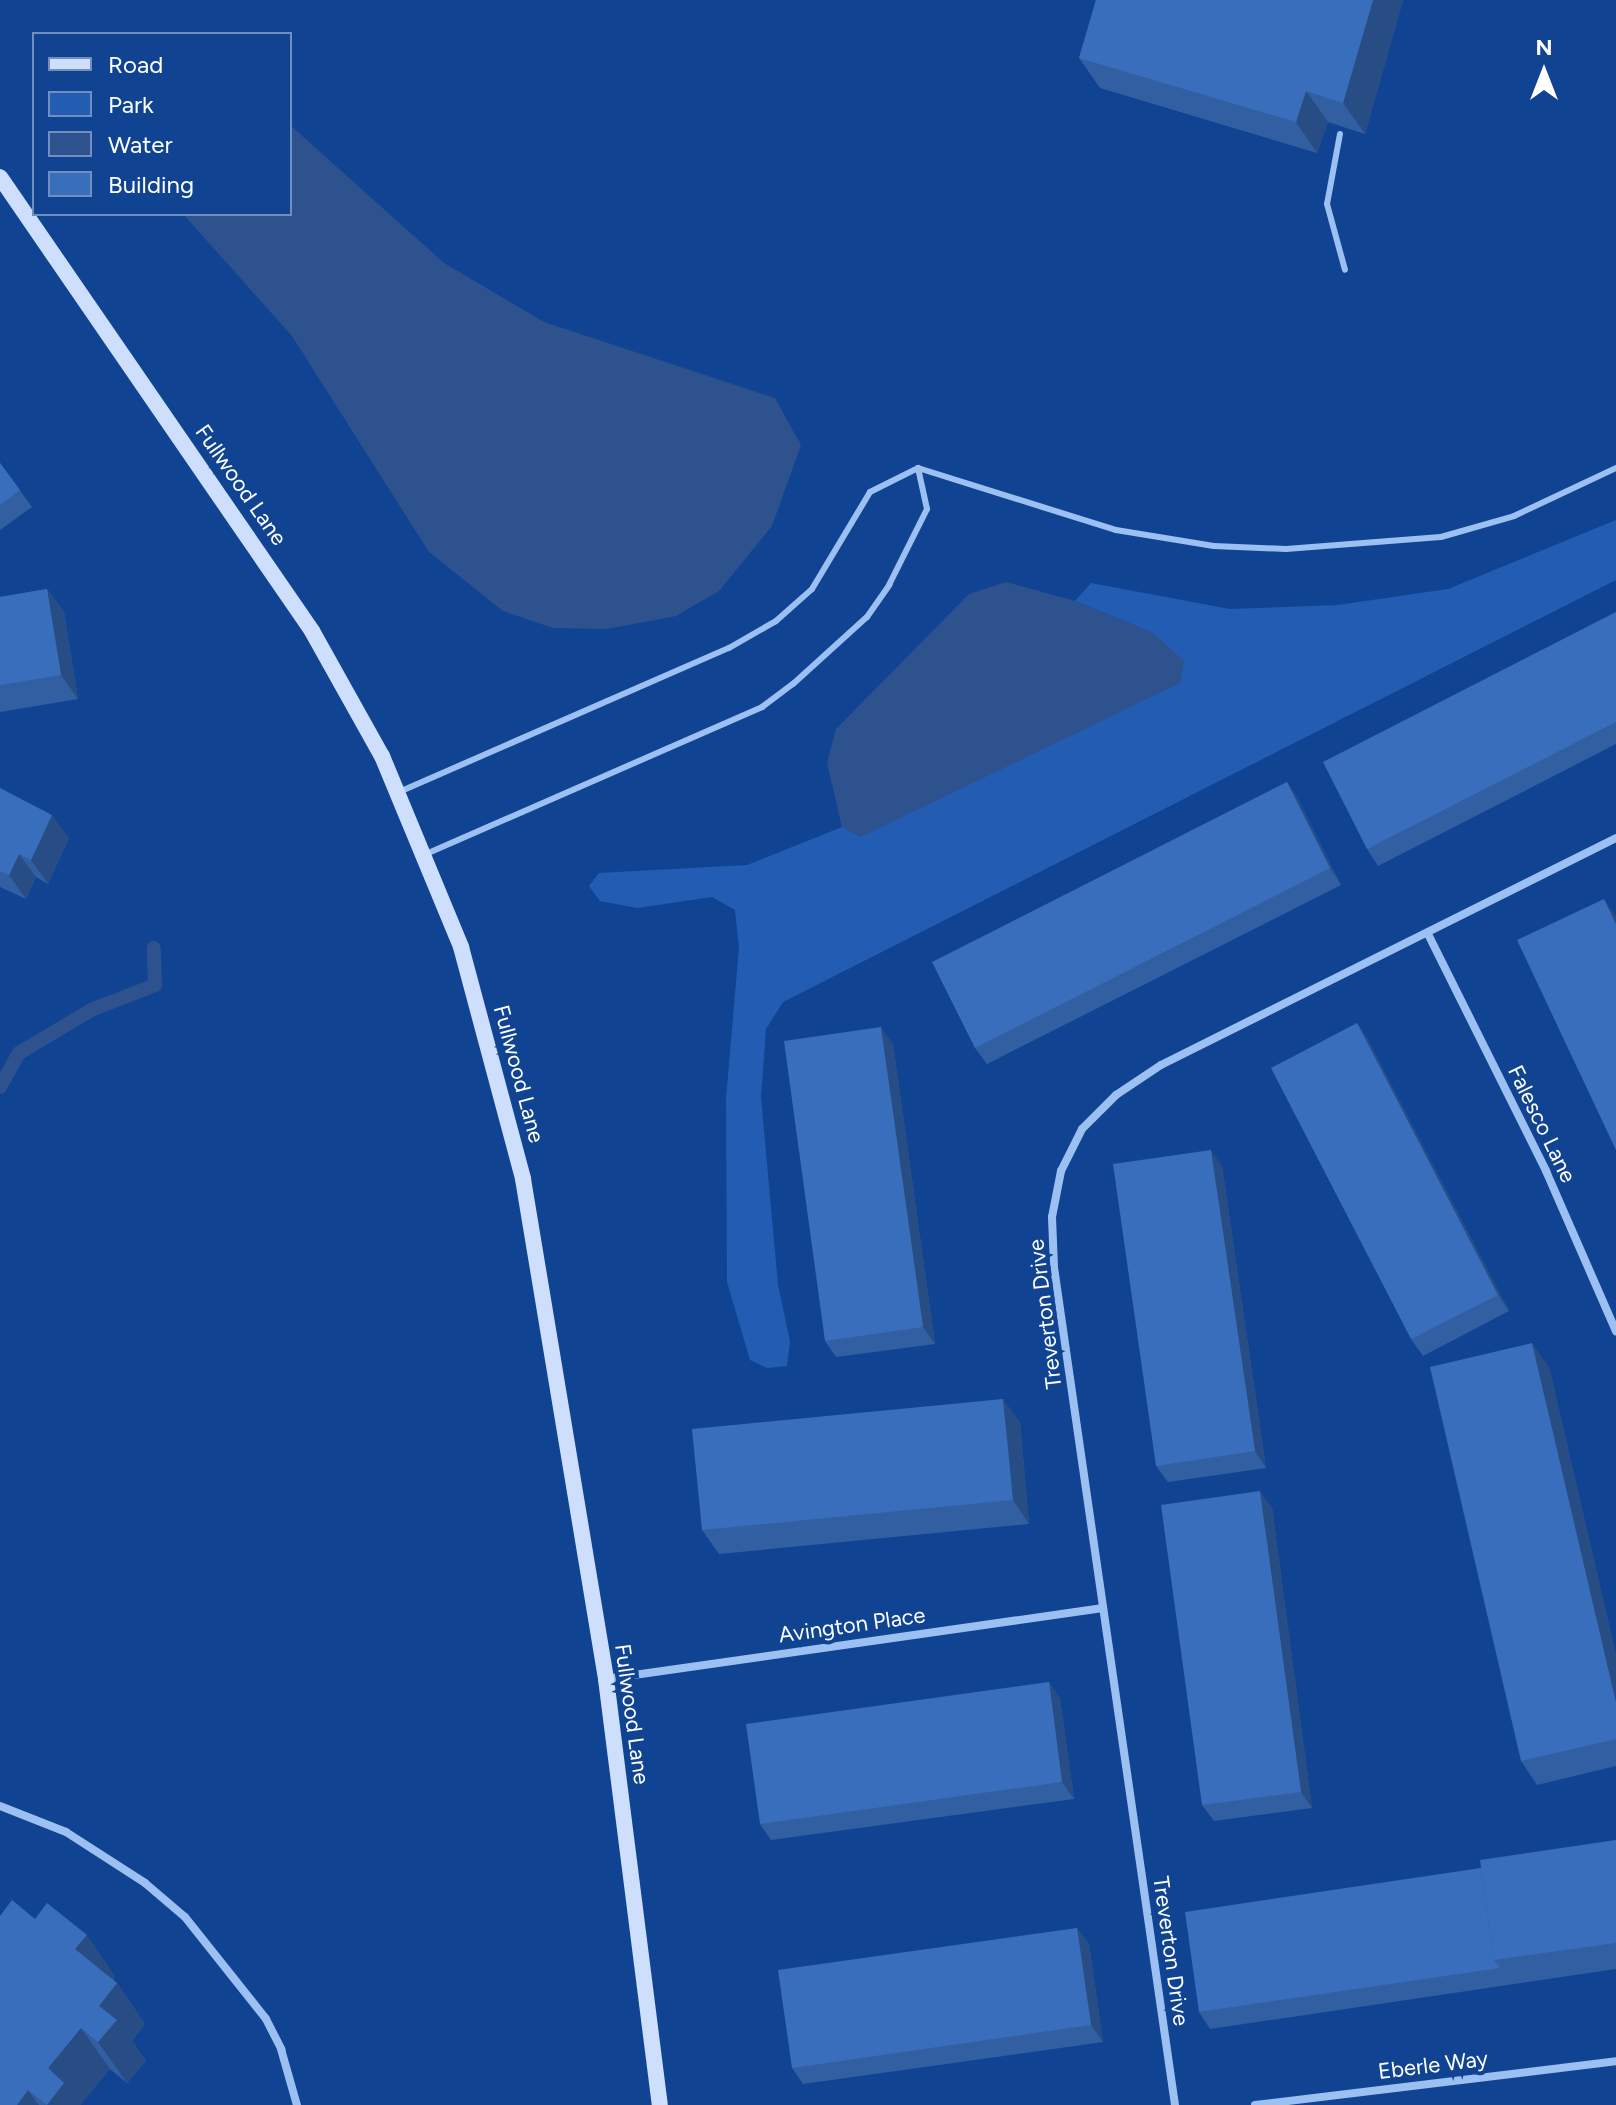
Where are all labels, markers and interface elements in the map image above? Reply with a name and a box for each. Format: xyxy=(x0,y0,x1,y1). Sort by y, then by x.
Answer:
legend xyxy=(32,32,292,216)
north arrow xyxy=(1504,32,1584,112)
text: N xyxy=(1535,34,1553,61)
text: Road xyxy=(108,50,163,79)
text: Park xyxy=(108,90,154,119)
text: Water xyxy=(108,130,173,159)
text: Building xyxy=(108,170,194,199)
street label: Fullwood Lane xyxy=(190,419,292,551)
street label: Fullwood Lane xyxy=(488,1002,550,1146)
street label: Falesco Lane xyxy=(1502,1061,1582,1187)
street label: Treverton Drive xyxy=(1023,1238,1067,1390)
street label: Avington Place xyxy=(777,1602,927,1648)
street label: Fullwood Lane xyxy=(609,1642,655,1786)
street label: Treverton Drive xyxy=(1147,1875,1195,2027)
street label: Eberle Way xyxy=(1377,2045,1489,2085)

